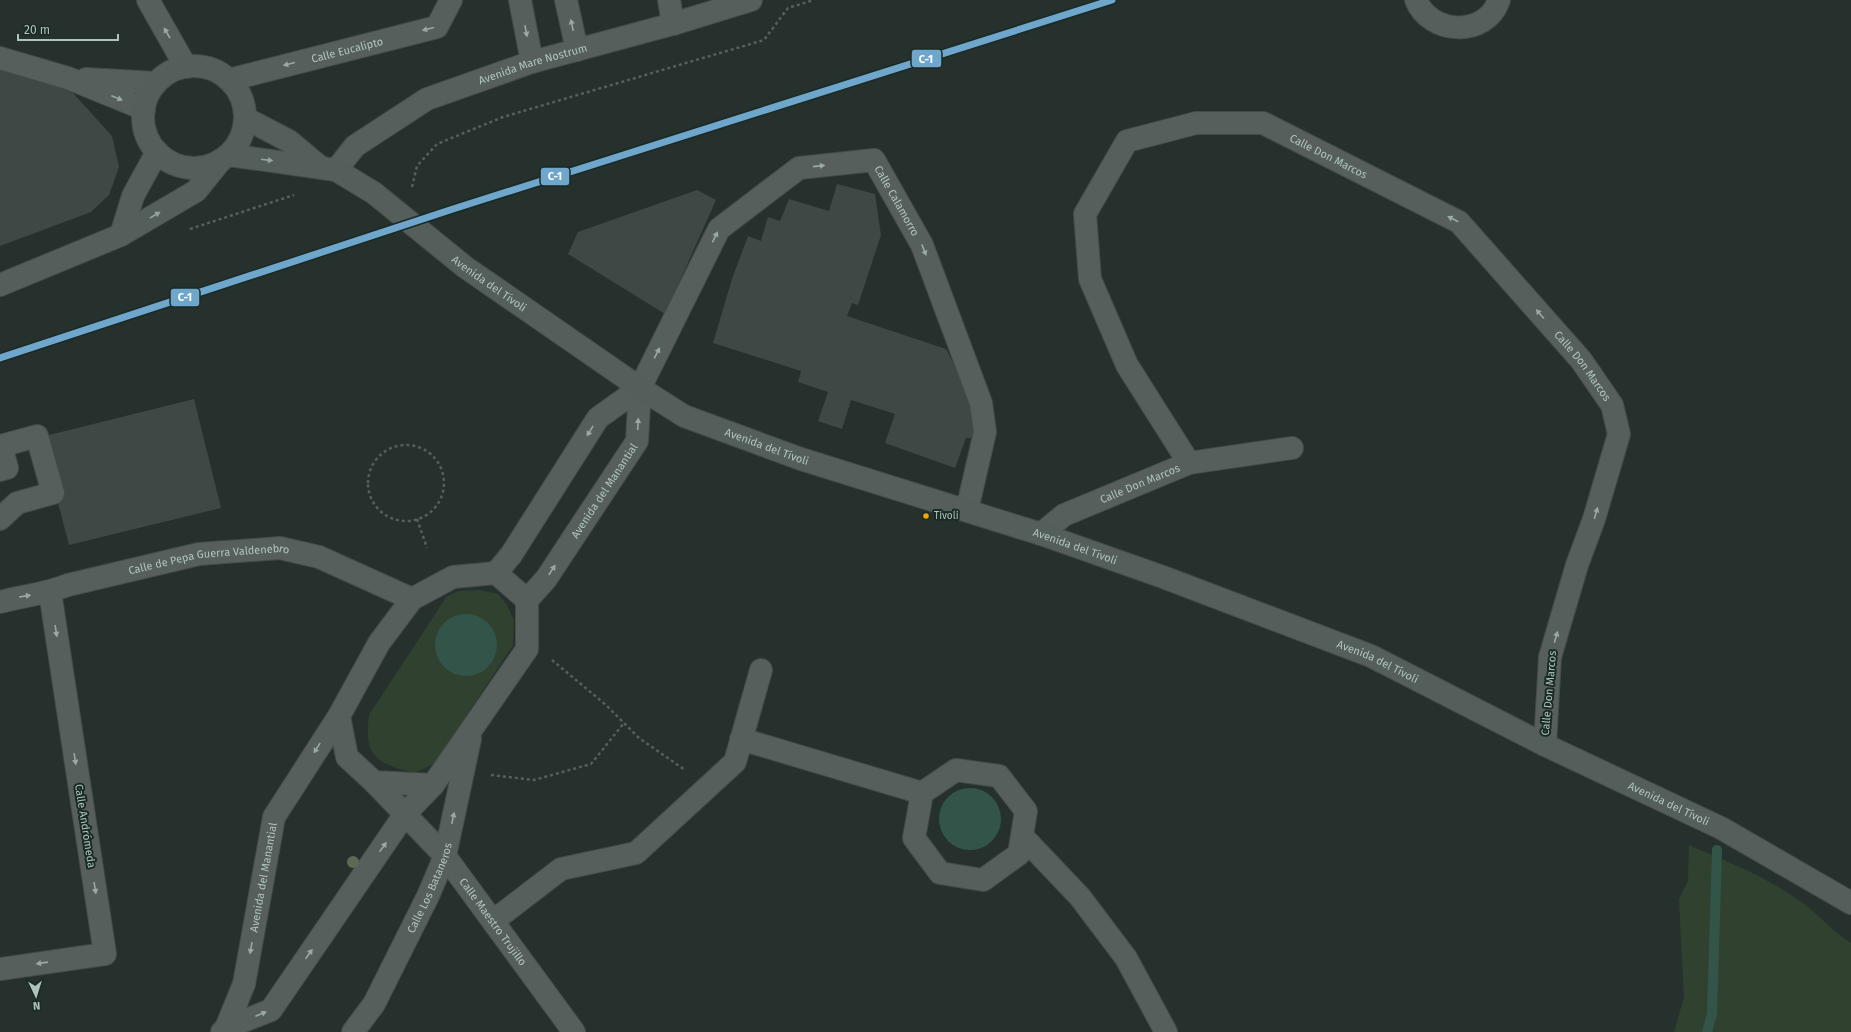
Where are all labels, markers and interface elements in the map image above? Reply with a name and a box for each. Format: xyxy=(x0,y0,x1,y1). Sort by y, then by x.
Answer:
scale bar xyxy=(18,16,118,42)
one-way arrow xyxy=(568,19,574,31)
text: 20 m xyxy=(24,23,50,37)
one-way arrow xyxy=(523,25,529,37)
one-way arrow xyxy=(422,26,434,32)
one-way arrow xyxy=(164,27,171,39)
street label: Calle Eucalipto xyxy=(310,34,384,65)
street label: Avenida Mare Nostrum xyxy=(476,41,588,87)
line badge: C-1 xyxy=(911,49,942,68)
text: C-1 xyxy=(919,53,933,66)
one-way arrow xyxy=(282,61,295,67)
one-way arrow xyxy=(112,95,123,101)
street label: Calle Don Marcos xyxy=(1288,131,1370,181)
one-way arrow xyxy=(261,157,273,163)
one-way arrow xyxy=(813,163,825,169)
street label: Calle Calamorro xyxy=(872,163,922,238)
line badge: C-1 xyxy=(540,167,570,186)
text: C-1 xyxy=(548,170,562,183)
one-way arrow xyxy=(149,211,161,218)
one-way arrow xyxy=(1447,216,1458,222)
one-way arrow xyxy=(712,231,718,242)
one-way arrow xyxy=(921,245,927,257)
street label: Avenida del Tívoli xyxy=(449,253,529,314)
line badge: C-1 xyxy=(170,288,200,307)
text: C-1 xyxy=(178,291,192,304)
one-way arrow xyxy=(1536,309,1545,319)
street label: Calle Don Marcos xyxy=(1552,328,1614,403)
one-way arrow xyxy=(654,347,660,359)
one-way arrow xyxy=(634,418,641,430)
one-way arrow xyxy=(586,425,593,437)
street label: Avenida del Tívoli xyxy=(723,425,810,468)
street label: Avenida del Manantial xyxy=(568,441,640,541)
street label: Calle Don Marcos xyxy=(1098,461,1182,506)
one-way arrow xyxy=(1593,507,1599,519)
place label: Tivoli xyxy=(934,510,959,522)
marker: Tivoli xyxy=(921,511,931,521)
street label: Avenida del Tívoli xyxy=(1031,525,1119,567)
street label: Calle de Pepa Guerra Valdenebro xyxy=(127,541,291,577)
one-way arrow xyxy=(548,565,556,575)
one-way arrow xyxy=(19,593,31,599)
one-way arrow xyxy=(53,625,59,637)
one-way arrow xyxy=(1553,631,1559,643)
street label: Avenida del Tívoli xyxy=(1335,637,1421,686)
street label: Calle Don Marcos xyxy=(1539,650,1559,736)
one-way arrow xyxy=(313,743,321,753)
one-way arrow xyxy=(72,753,78,765)
street label: Avenida del Tívoli xyxy=(1626,779,1712,828)
street label: Calle Andrómeda xyxy=(72,783,98,869)
one-way arrow xyxy=(451,812,457,824)
street label: Avenida del Manantial xyxy=(247,821,279,933)
one-way arrow xyxy=(379,841,386,853)
street label: Calle Los Bataneros xyxy=(404,841,454,935)
street label: Calle Maestro Trujillo xyxy=(457,875,530,968)
one-way arrow xyxy=(92,882,98,894)
one-way arrow xyxy=(248,942,254,954)
one-way arrow xyxy=(305,949,313,959)
one-way arrow xyxy=(36,960,48,966)
north arrow xyxy=(16,976,56,1016)
text: N xyxy=(33,999,41,1012)
one-way arrow xyxy=(256,1010,268,1016)

